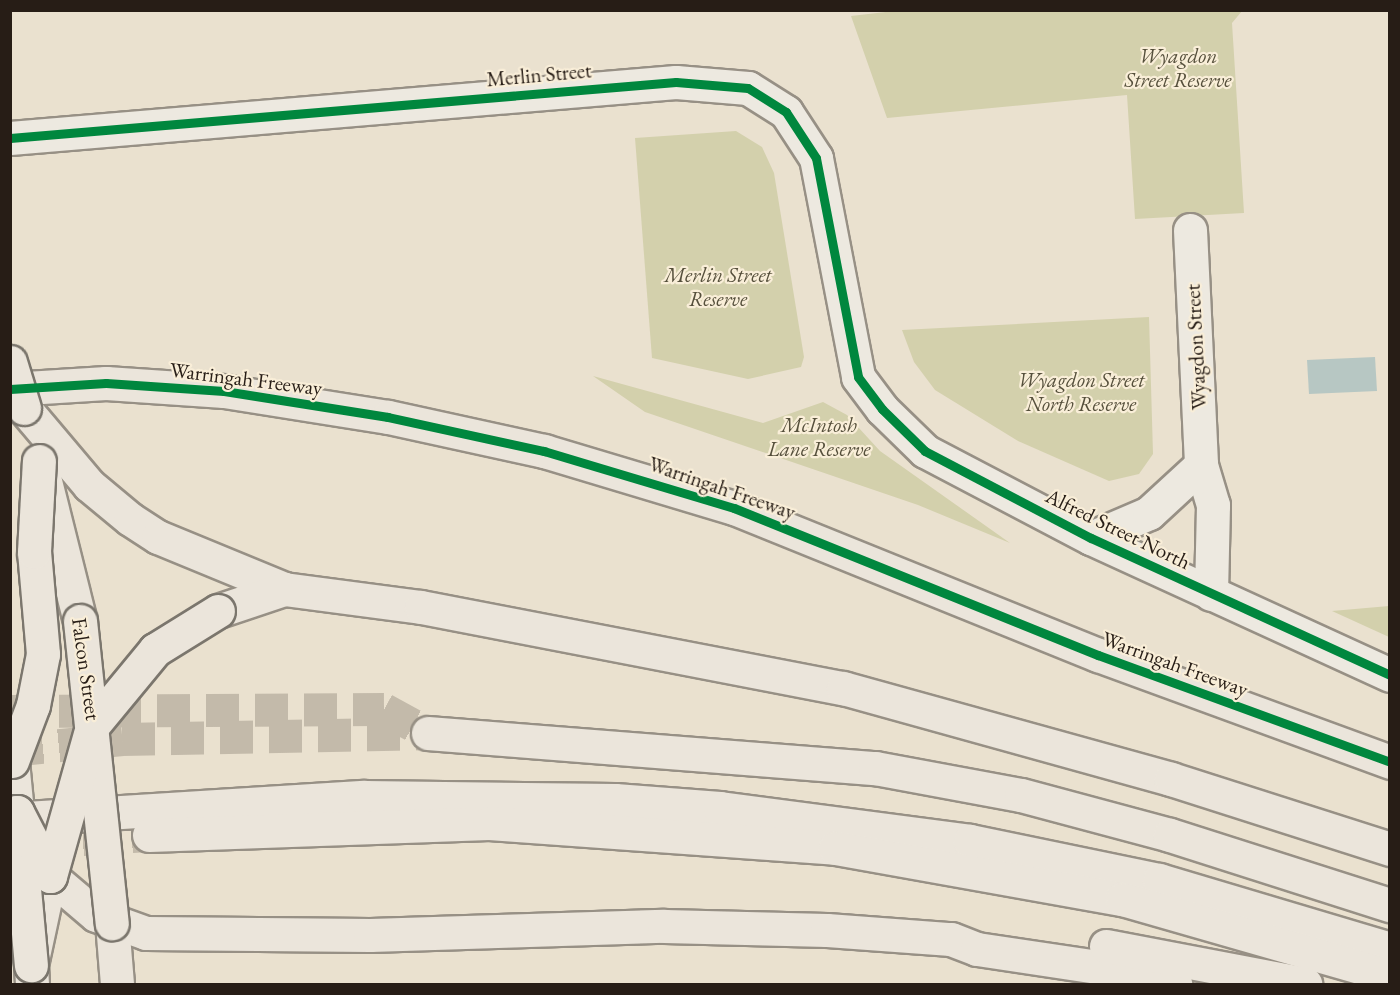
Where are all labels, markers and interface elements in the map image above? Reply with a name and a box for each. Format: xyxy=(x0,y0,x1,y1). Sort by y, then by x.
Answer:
park label: Wyagdon Street Reserve xyxy=(1125,43,1231,93)
street label: Merlin Street xyxy=(485,58,593,92)
park label: Merlin Street Reserve xyxy=(664,262,772,312)
street label: Wyagdon Street xyxy=(1180,283,1212,411)
street label: Warringah Freeway xyxy=(168,357,324,401)
park label: Wyagdon Street North Reserve xyxy=(1017,367,1145,417)
park label: McIntosh Lane Reserve xyxy=(768,412,870,462)
street label: Warringah Freeway xyxy=(645,451,799,525)
street label: Alfred Street North xyxy=(1042,483,1194,575)
street label: Falcon Street xyxy=(66,616,106,722)
street label: Warringah Freeway xyxy=(1098,626,1252,702)

